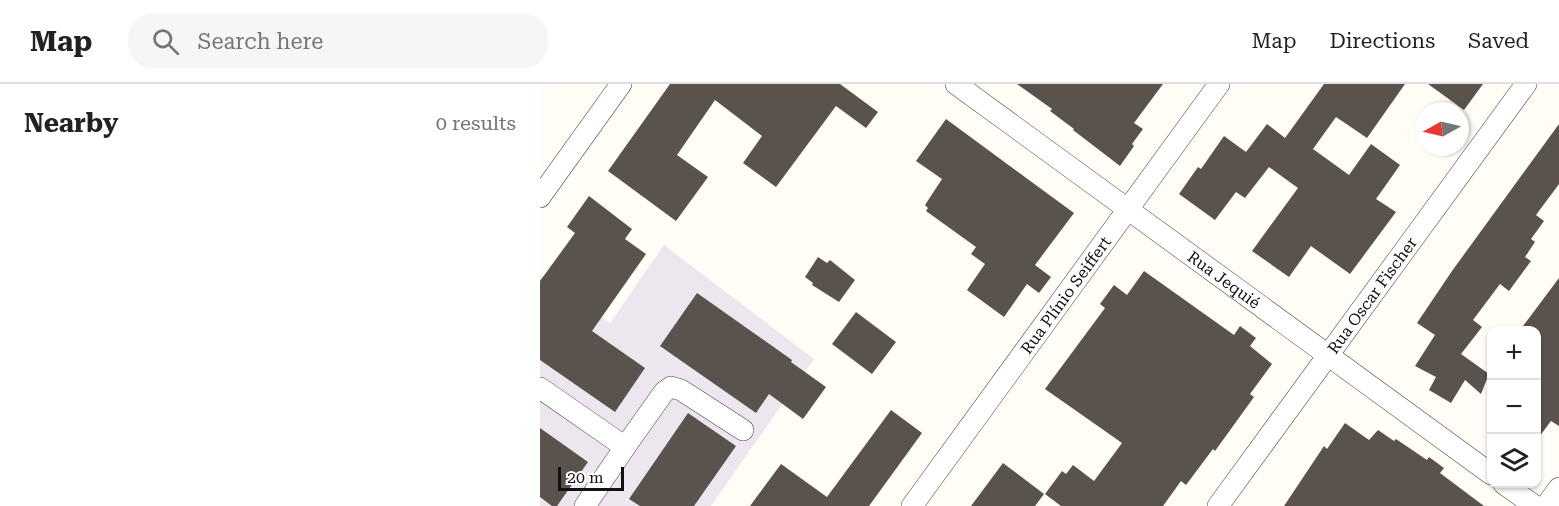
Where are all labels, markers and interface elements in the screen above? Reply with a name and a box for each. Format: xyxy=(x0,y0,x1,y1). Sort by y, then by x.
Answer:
search box xyxy=(128,14,548,68)
text: Map xyxy=(30,25,92,58)
icon: search xyxy=(149,25,182,58)
text: Search here xyxy=(197,29,323,54)
text: Map xyxy=(1252,29,1296,53)
text: Directions xyxy=(1329,29,1435,53)
text: Saved xyxy=(1468,29,1529,53)
north arrow xyxy=(1415,102,1469,156)
text: Nearby xyxy=(24,108,118,138)
text: 0 results xyxy=(436,111,516,135)
street label: Rua Plínio Seiffert xyxy=(1017,233,1115,358)
street label: Rua Oscar Fischer xyxy=(1324,233,1421,357)
street label: Rua Jequié xyxy=(1184,247,1264,313)
map controls xyxy=(1487,326,1541,488)
button: + xyxy=(1487,326,1541,380)
button: − xyxy=(1487,380,1541,434)
button: layers xyxy=(1487,434,1541,488)
scale bar xyxy=(558,464,624,492)
text: 20 m xyxy=(567,468,604,487)

